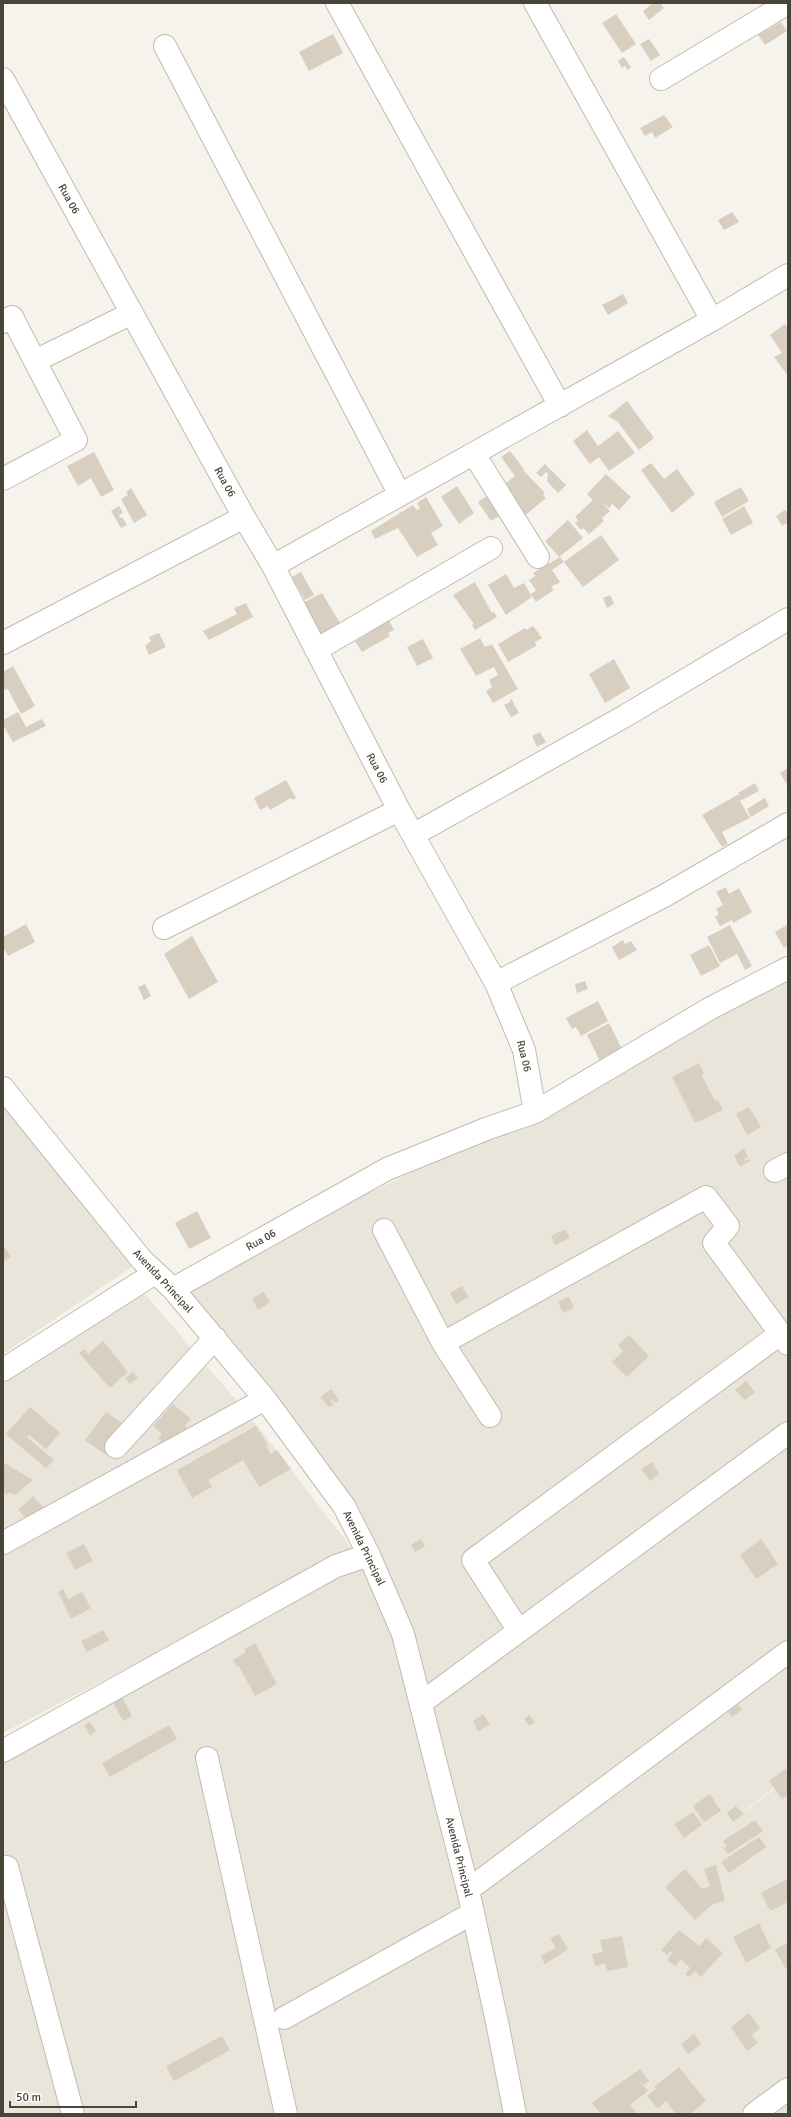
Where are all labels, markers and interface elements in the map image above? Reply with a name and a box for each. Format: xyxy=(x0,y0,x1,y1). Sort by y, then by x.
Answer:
street label: Rua 06 xyxy=(55,182,83,216)
street label: Rua 06 xyxy=(211,465,239,499)
street label: Rua 06 xyxy=(364,751,390,785)
street label: Rua 06 xyxy=(514,1039,534,1073)
street label: Rua 06 xyxy=(244,1226,278,1254)
street label: Avenida Principal xyxy=(130,1247,196,1315)
street label: Avenida Principal xyxy=(340,1508,388,1588)
street label: Avenida Principal xyxy=(443,1816,475,1898)
scale bar xyxy=(10,2083,136,2109)
text: 50 m xyxy=(16,2090,41,2105)

